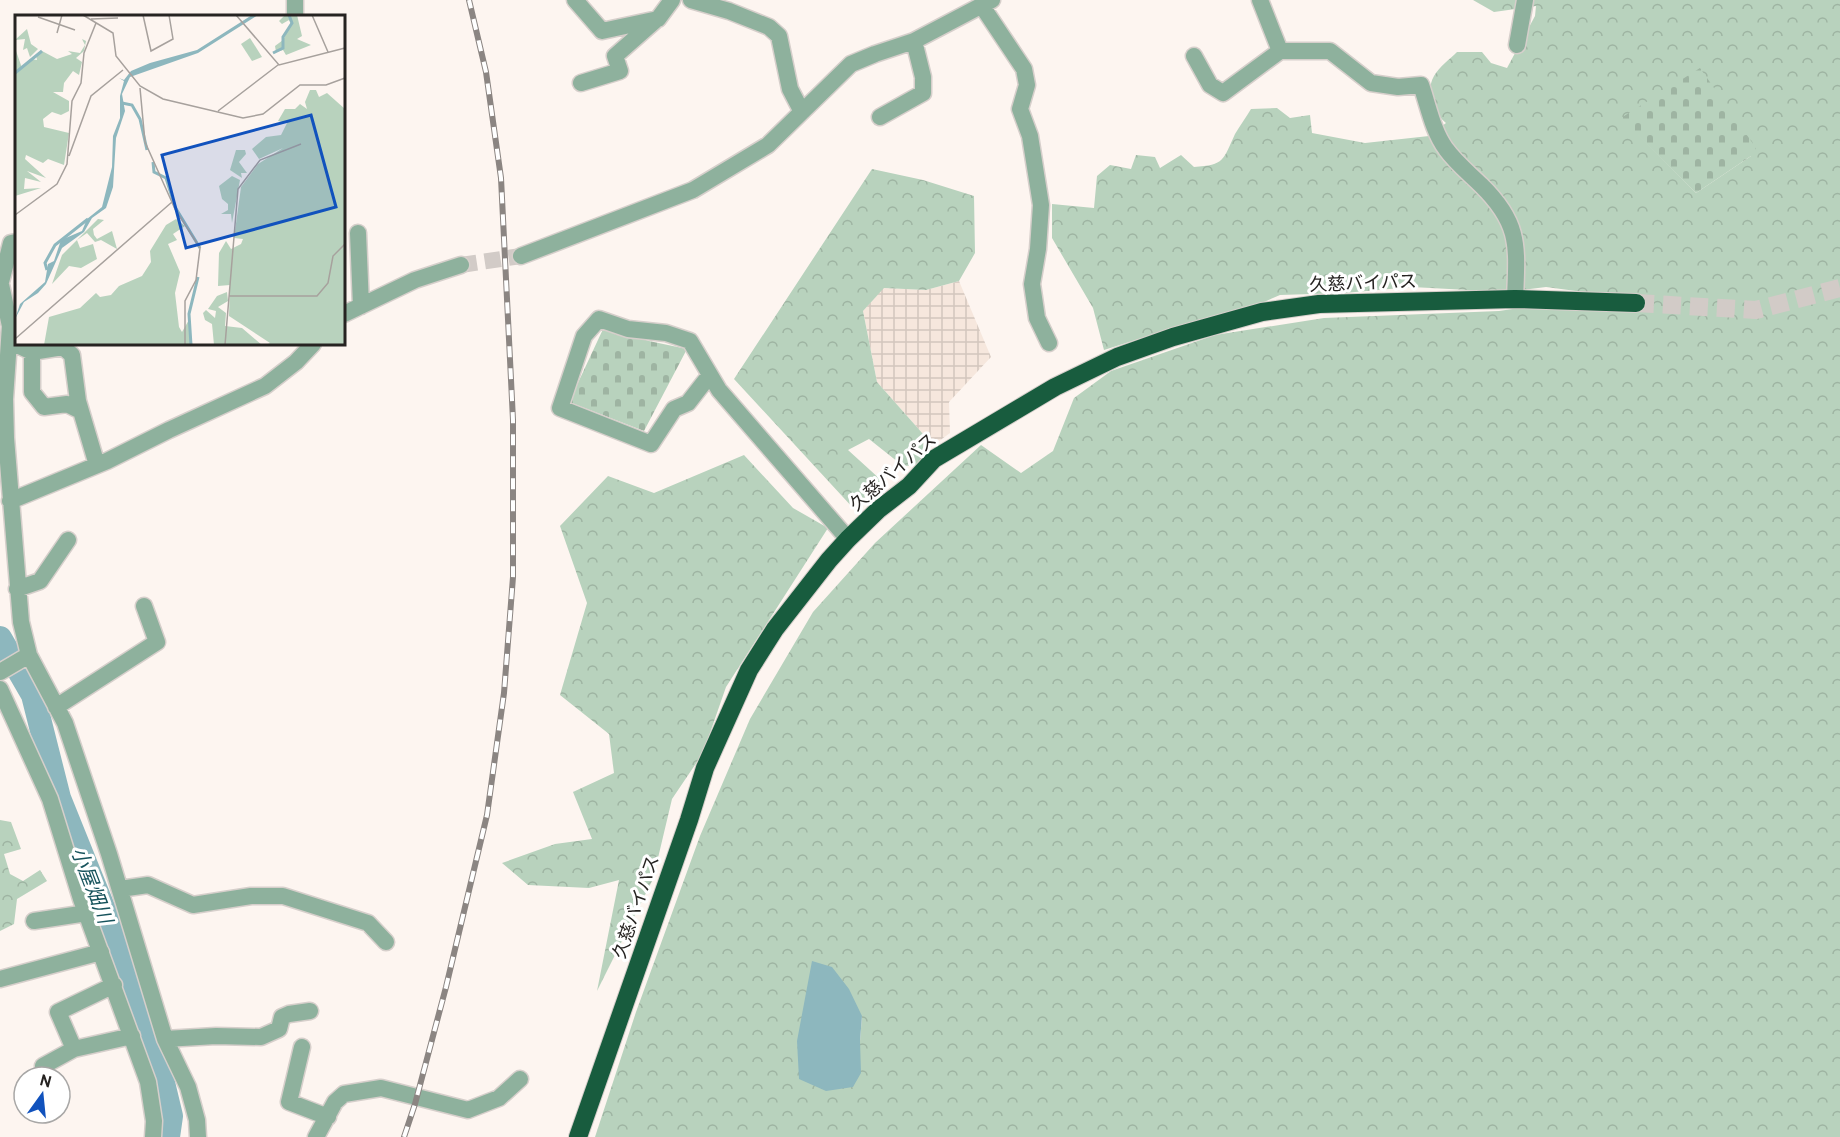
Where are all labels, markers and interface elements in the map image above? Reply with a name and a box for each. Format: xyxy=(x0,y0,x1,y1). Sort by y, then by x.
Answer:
inset map xyxy=(15,15,345,345)
street label: 久慈バイパス xyxy=(1309,271,1417,298)
street label: 久慈バイパス xyxy=(846,429,942,517)
water label: 小屋畑川 xyxy=(64,844,117,930)
street label: 久慈バイパス xyxy=(609,853,666,962)
north arrow xyxy=(12,1065,72,1125)
text: N xyxy=(37,1071,54,1094)

